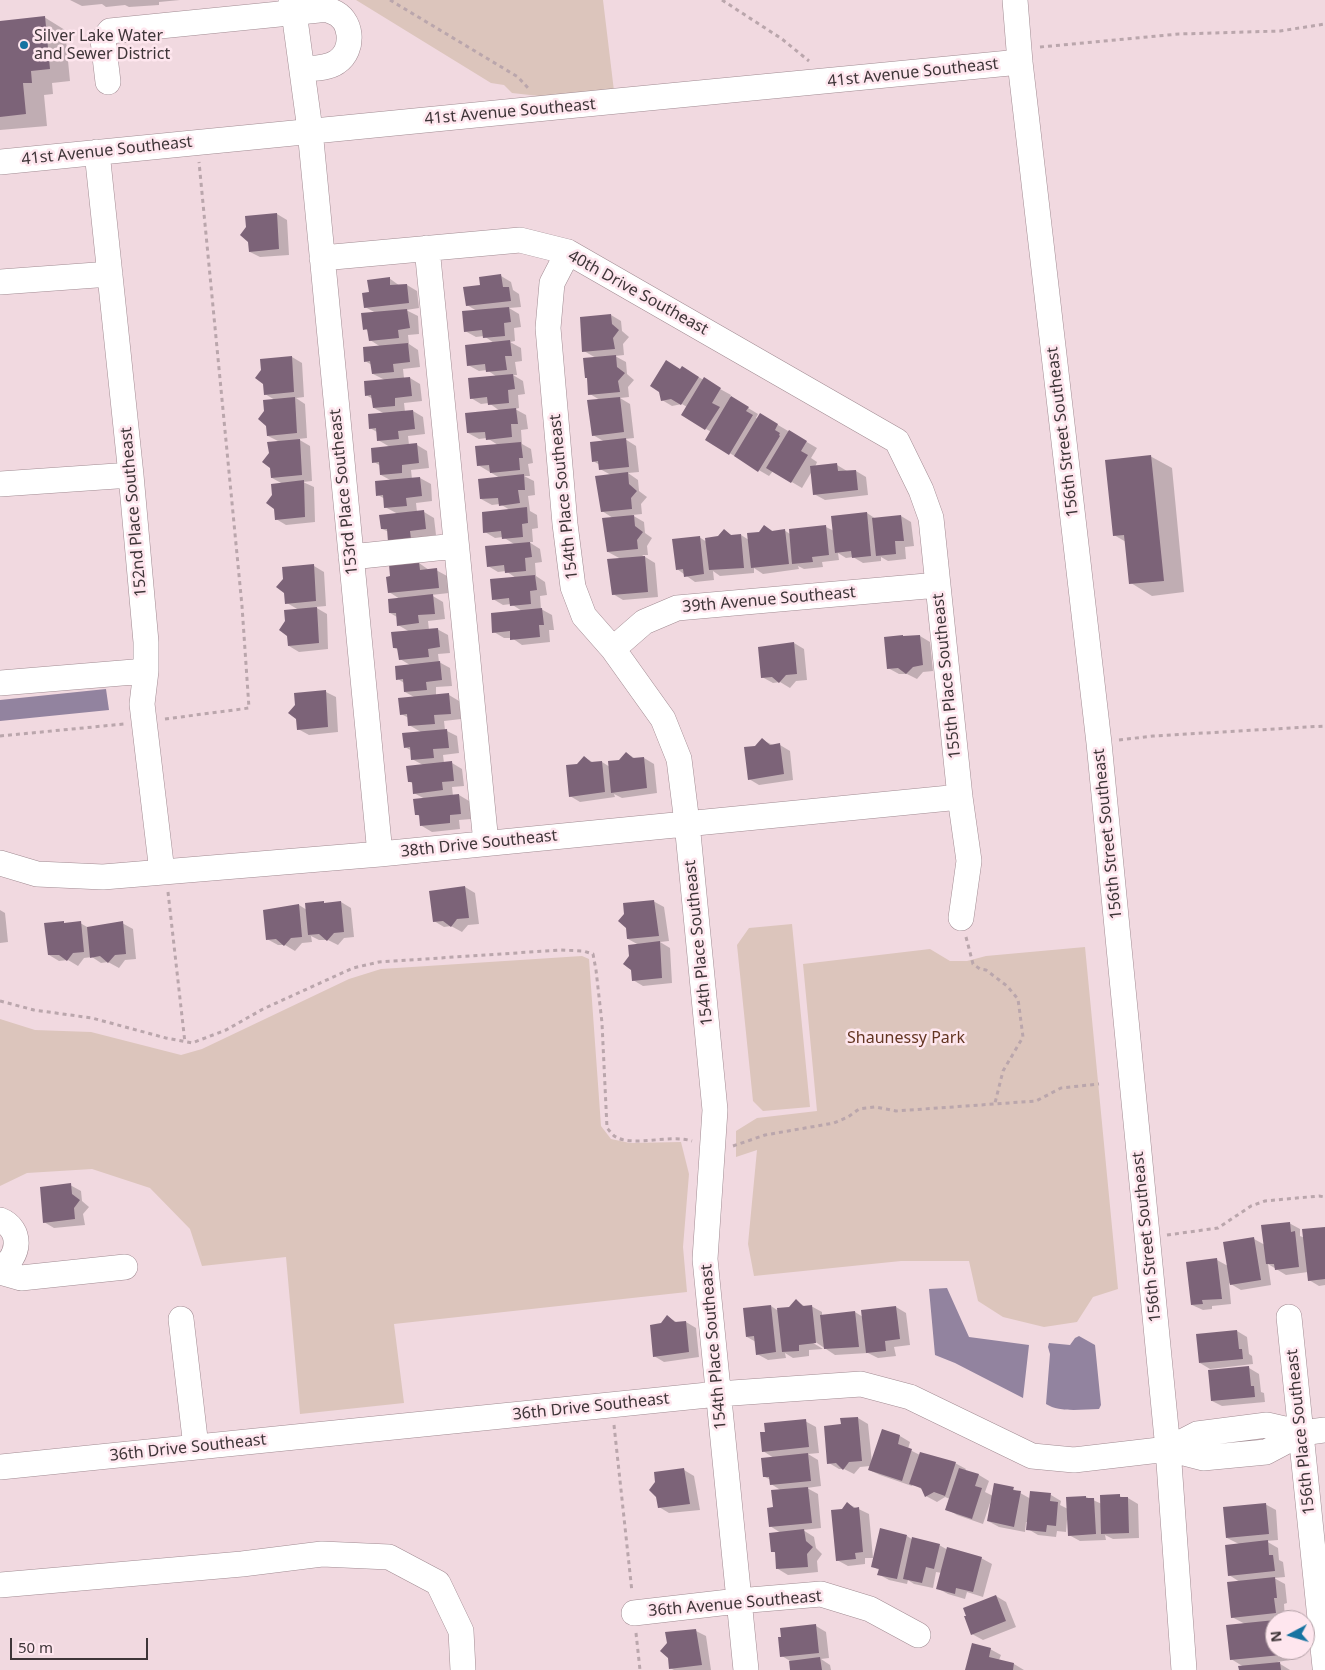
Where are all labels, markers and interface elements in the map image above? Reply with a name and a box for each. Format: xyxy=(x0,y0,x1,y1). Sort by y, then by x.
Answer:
place label: Silver Lake Water and Sewer District xyxy=(34,26,170,64)
marker: Silver Lake Water and Sewer District xyxy=(18,39,30,51)
street label: 41st Avenue Southeast xyxy=(827,54,999,92)
street label: 41st Avenue Southeast xyxy=(424,95,596,129)
street label: 41st Avenue Southeast xyxy=(21,132,193,170)
street label: 40th Drive Southeast xyxy=(565,246,711,340)
street label: 156th Street Southeast xyxy=(1043,346,1083,518)
street label: 153rd Place Southeast xyxy=(326,408,362,576)
street label: 154th Place Southeast xyxy=(546,413,582,581)
street label: 152nd Place Southeast xyxy=(117,426,151,598)
street label: 39th Avenue Southeast xyxy=(682,583,856,617)
street label: 155th Place Southeast xyxy=(929,592,965,760)
street label: 156th Street Southeast xyxy=(1089,748,1127,920)
street label: 38th Drive Southeast xyxy=(400,826,558,862)
street label: 154th Place Southeast xyxy=(681,859,717,1027)
park label: Shaunessy Park xyxy=(847,1028,965,1048)
street label: 156th Street Southeast xyxy=(1128,1151,1166,1323)
street label: 154th Place Southeast xyxy=(697,1263,731,1431)
street label: 156th Place Southeast xyxy=(1283,1348,1319,1516)
street label: 36th Drive Southeast xyxy=(512,1389,670,1425)
street label: 36th Drive Southeast xyxy=(109,1430,267,1466)
street label: 36th Avenue Southeast xyxy=(648,1587,822,1621)
north arrow xyxy=(1265,1610,1315,1660)
scale bar xyxy=(12,1628,150,1660)
text: N xyxy=(1266,1630,1286,1643)
text: 50 m xyxy=(18,1637,53,1657)

